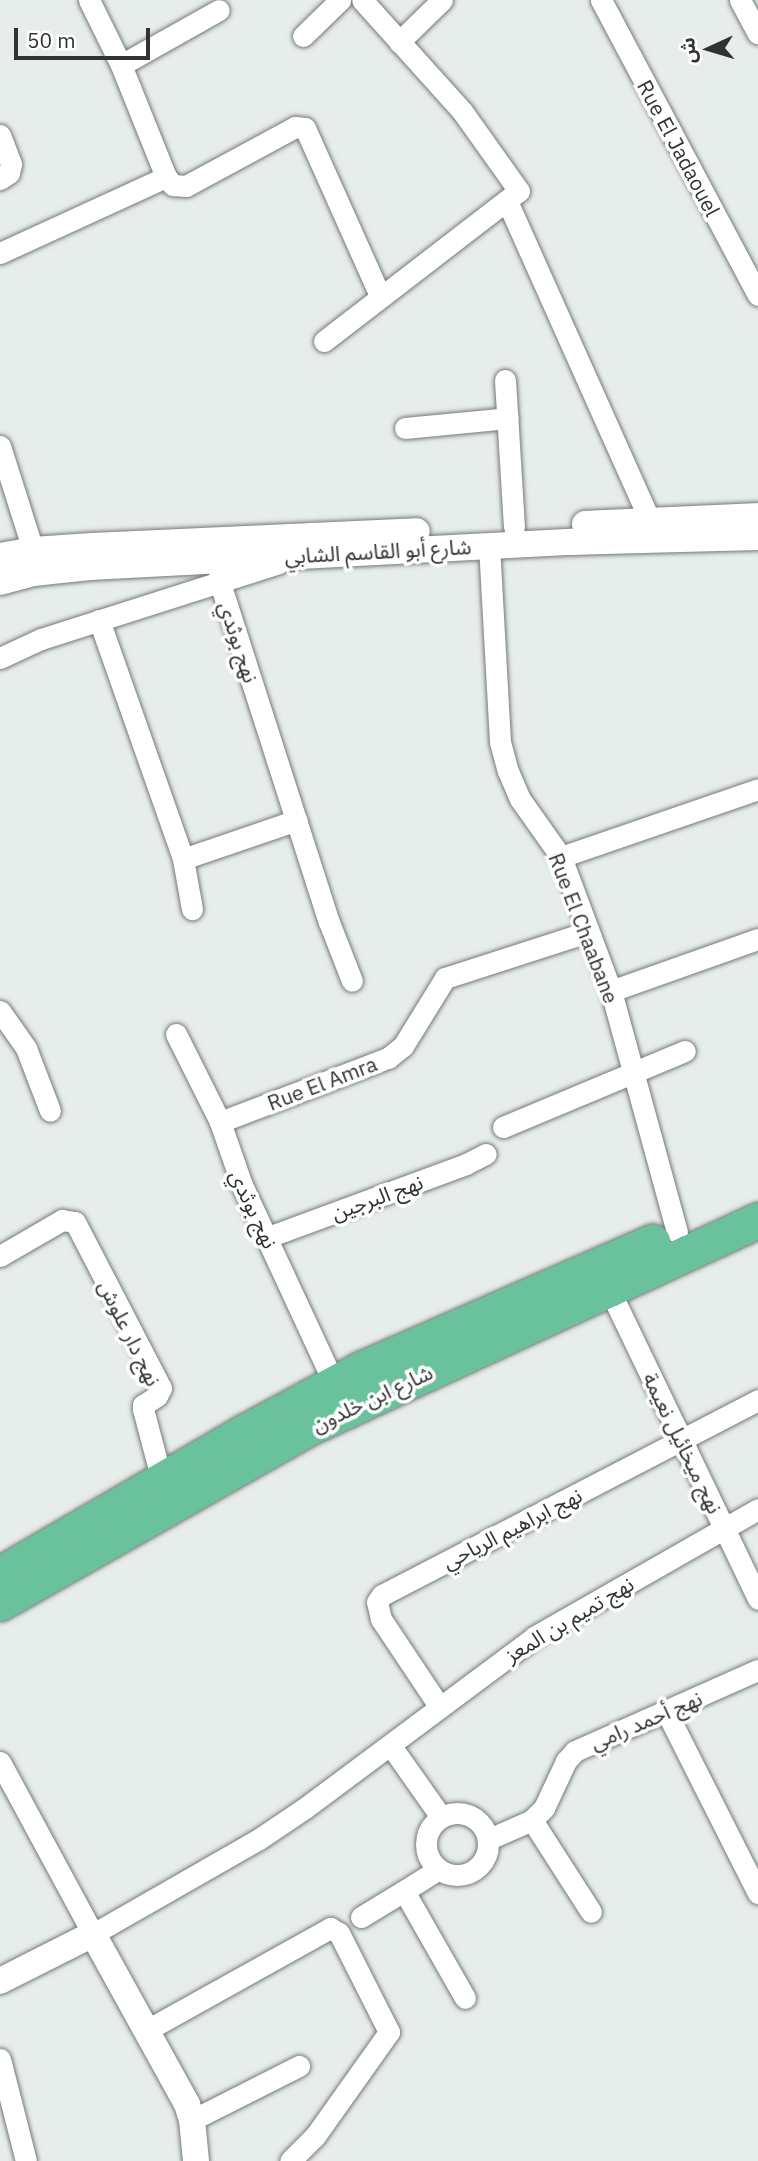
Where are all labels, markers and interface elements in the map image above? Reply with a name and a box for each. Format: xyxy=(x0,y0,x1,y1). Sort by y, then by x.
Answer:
scale bar xyxy=(18,14,154,58)
north arrow xyxy=(674,14,744,84)
text: 50 m xyxy=(27,26,76,54)
text: ش xyxy=(675,37,701,64)
street label: Rue El Jadaouel xyxy=(632,75,726,221)
street label: شارع أبو القاسم الشابي xyxy=(284,534,472,568)
street label: نهج بوثدي xyxy=(214,598,264,686)
street label: Rue El Chaabane xyxy=(544,849,624,1007)
street label: Rue El Amra xyxy=(264,1051,380,1115)
street label: نهج بوثدي xyxy=(225,1166,283,1252)
street label: نهج البرجين xyxy=(328,1169,426,1225)
street label: نهج دار علوش xyxy=(94,1276,166,1390)
street label: شارع ابن خلدون xyxy=(308,1359,436,1437)
street label: نهج ميخائيل نعيمة xyxy=(638,1368,728,1518)
street label: نهج ابراهيم الرياحي xyxy=(438,1482,586,1574)
street label: نهج تميم بن المعز xyxy=(500,1571,638,1667)
street label: نهج أحمد رامي xyxy=(586,1685,706,1755)

